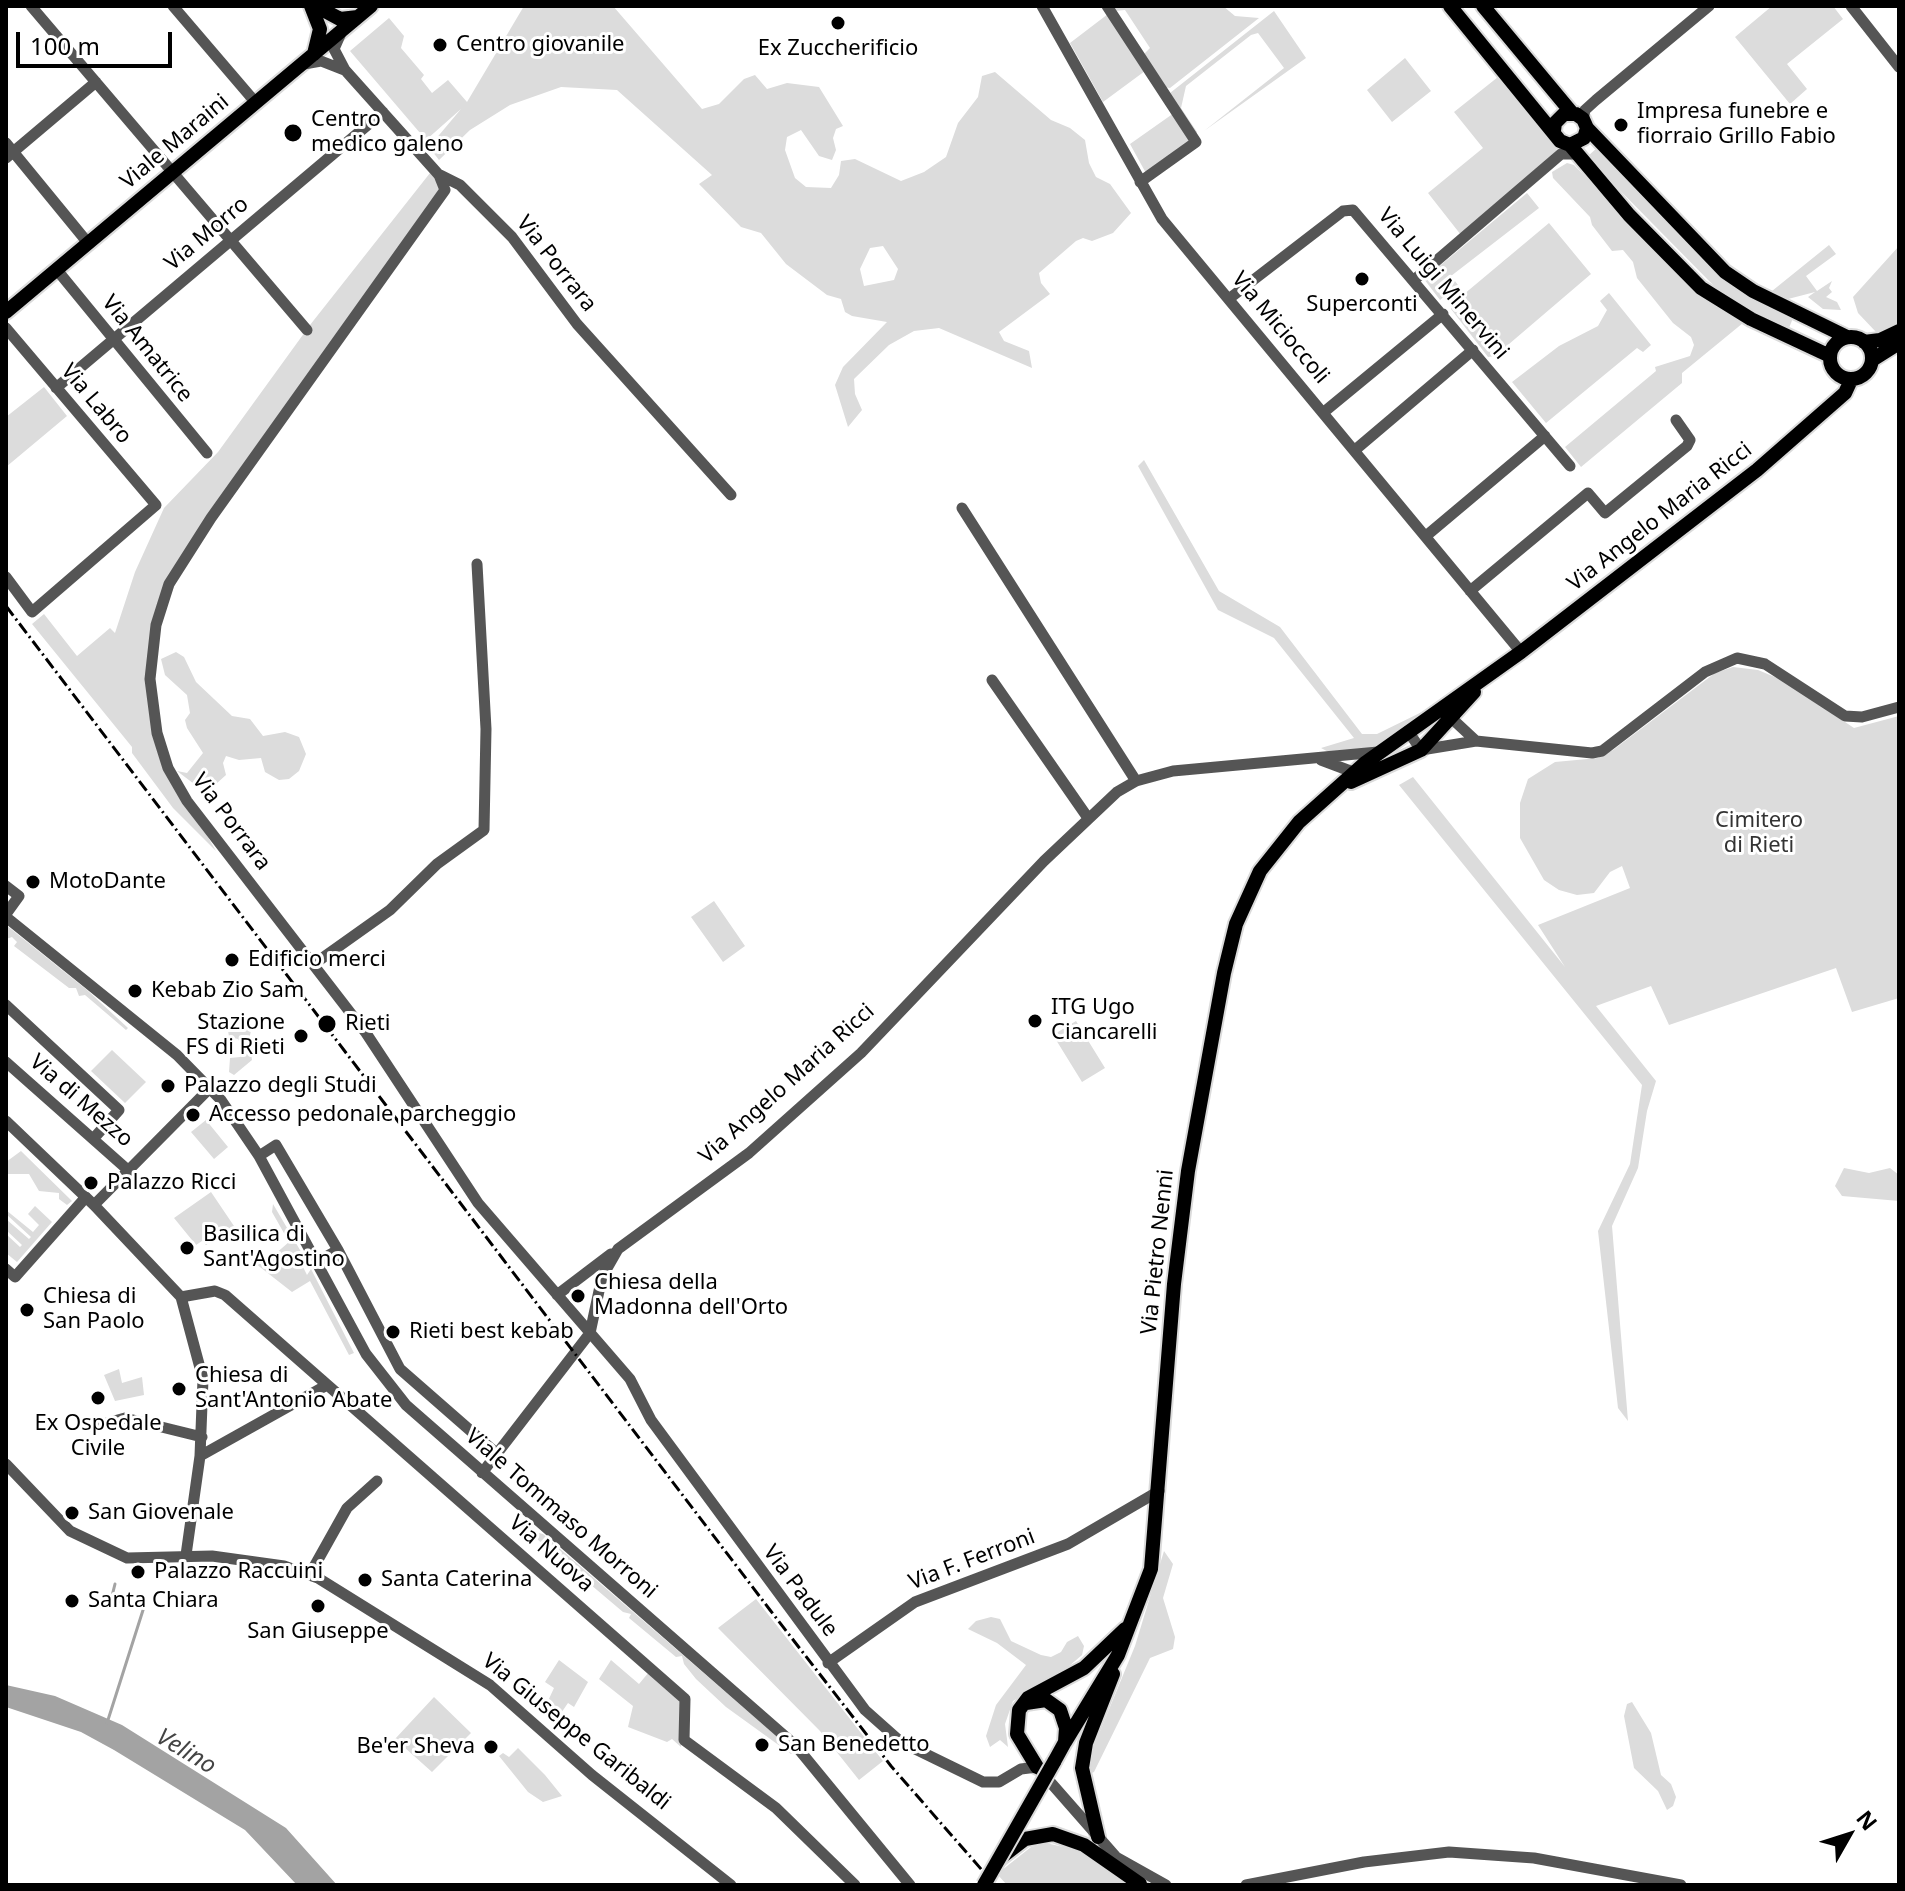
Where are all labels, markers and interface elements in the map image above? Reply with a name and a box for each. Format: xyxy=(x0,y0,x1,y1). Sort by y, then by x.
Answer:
marker: Ex Zuccherificio xyxy=(829,14,847,32)
scale bar xyxy=(20,16,176,66)
text: 100 m xyxy=(30,29,100,62)
place label: Centro giovanile xyxy=(456,32,624,58)
marker: Centro giovanile xyxy=(431,36,449,54)
place label: Ex Zuccherificio xyxy=(758,36,918,62)
street label: Viale Maraini xyxy=(115,89,235,195)
place label: Impresa funebre e fiorraio Grillo Fabio xyxy=(1637,99,1836,150)
place label: Centro medico galeno xyxy=(311,107,464,158)
marker: Impresa funebre e fiorraio Grillo Fabio xyxy=(1612,116,1630,134)
marker: Centro medico galeno xyxy=(282,122,304,144)
street label: Via Morro xyxy=(160,191,254,277)
street label: Via Luigi Minervini xyxy=(1372,203,1514,365)
street label: Via Porrara xyxy=(510,211,602,317)
street label: Via Micioccoli xyxy=(1226,267,1334,389)
marker: Superconti xyxy=(1353,270,1371,288)
street label: Via Amatrice xyxy=(96,290,198,408)
place label: Superconti xyxy=(1306,292,1418,318)
street label: Via Labro xyxy=(55,359,137,449)
street label: Via Angelo Maria Ricci xyxy=(1563,437,1757,597)
street label: Via Porrara xyxy=(186,768,276,876)
park label: Cimitero di Rieti xyxy=(1715,808,1803,860)
place label: MotoDante xyxy=(49,869,166,895)
marker: MotoDante xyxy=(24,873,42,891)
place label: Edificio merci xyxy=(248,947,386,973)
marker: Edificio merci xyxy=(223,951,241,969)
place label: Kebab Zio Sam xyxy=(151,978,304,1004)
marker: Kebab Zio Sam xyxy=(126,982,144,1000)
place label: ITG Ugo Ciancarelli xyxy=(1051,995,1158,1046)
street label: Via Angelo Maria Ricci xyxy=(694,998,880,1170)
place label: Stazione FS di Rieti xyxy=(185,1010,285,1062)
place label: Rieti xyxy=(345,1011,390,1037)
marker: ITG Ugo Ciancarelli xyxy=(1026,1012,1044,1030)
marker: Rieti xyxy=(316,1013,338,1035)
marker: Stazione FS di Rieti xyxy=(292,1027,310,1045)
street label: Via di Mezzo xyxy=(24,1049,138,1153)
place label: Palazzo degli Studi xyxy=(184,1073,377,1099)
marker: Palazzo degli Studi xyxy=(159,1077,177,1095)
place label: Accesso pedonale parcheggio xyxy=(209,1102,516,1128)
marker: Accesso pedonale parcheggio xyxy=(184,1106,202,1124)
street label: Via Pietro Nenni xyxy=(1136,1168,1180,1336)
place label: Palazzo Ricci xyxy=(107,1170,237,1196)
marker: Palazzo Ricci xyxy=(82,1174,100,1192)
place label: Basilica di Sant'Agostino xyxy=(203,1222,345,1274)
marker: Basilica di Sant'Agostino xyxy=(178,1239,196,1257)
place label: Chiesa della Madonna dell'Orto xyxy=(594,1270,788,1322)
place label: Chiesa di San Paolo xyxy=(43,1284,145,1336)
marker: Chiesa della Madonna dell'Orto xyxy=(569,1287,587,1305)
marker: Chiesa di San Paolo xyxy=(18,1301,36,1319)
place label: Rieti best kebab xyxy=(409,1319,574,1345)
marker: Rieti best kebab xyxy=(384,1323,402,1341)
place label: Chiesa di Sant'Antonio Abate xyxy=(195,1363,392,1414)
marker: Chiesa di Sant'Antonio Abate xyxy=(170,1380,188,1398)
marker: Ex Ospedale Civile xyxy=(89,1389,107,1407)
place label: Ex Ospedale Civile xyxy=(34,1411,162,1462)
street label: Viale Tommaso Morroni xyxy=(460,1423,662,1605)
place label: San Giovenale xyxy=(88,1500,234,1526)
marker: San Giovenale xyxy=(63,1504,81,1522)
street label: Via Nuova xyxy=(503,1510,599,1598)
street label: Via F. Ferroni xyxy=(905,1524,1039,1596)
street label: Via Padule xyxy=(757,1540,843,1642)
place label: Palazzo Raccuini xyxy=(154,1559,323,1585)
marker: Palazzo Raccuini xyxy=(129,1563,147,1581)
place label: Santa Caterina xyxy=(381,1567,532,1593)
marker: Santa Caterina xyxy=(356,1571,374,1589)
place label: Santa Chiara xyxy=(88,1588,219,1614)
marker: Santa Chiara xyxy=(63,1592,81,1610)
marker: San Giuseppe xyxy=(309,1597,327,1615)
place label: San Giuseppe xyxy=(247,1619,389,1645)
street label: Via Giuseppe Garibaldi xyxy=(477,1648,675,1816)
water label: Velino xyxy=(151,1723,221,1781)
place label: San Benedetto xyxy=(778,1732,930,1758)
place label: Be'er Sheva xyxy=(357,1734,475,1760)
marker: San Benedetto xyxy=(753,1736,771,1754)
marker: Be'er Sheva xyxy=(482,1738,500,1756)
north arrow xyxy=(1809,1795,1889,1875)
text: N xyxy=(1850,1803,1885,1836)

